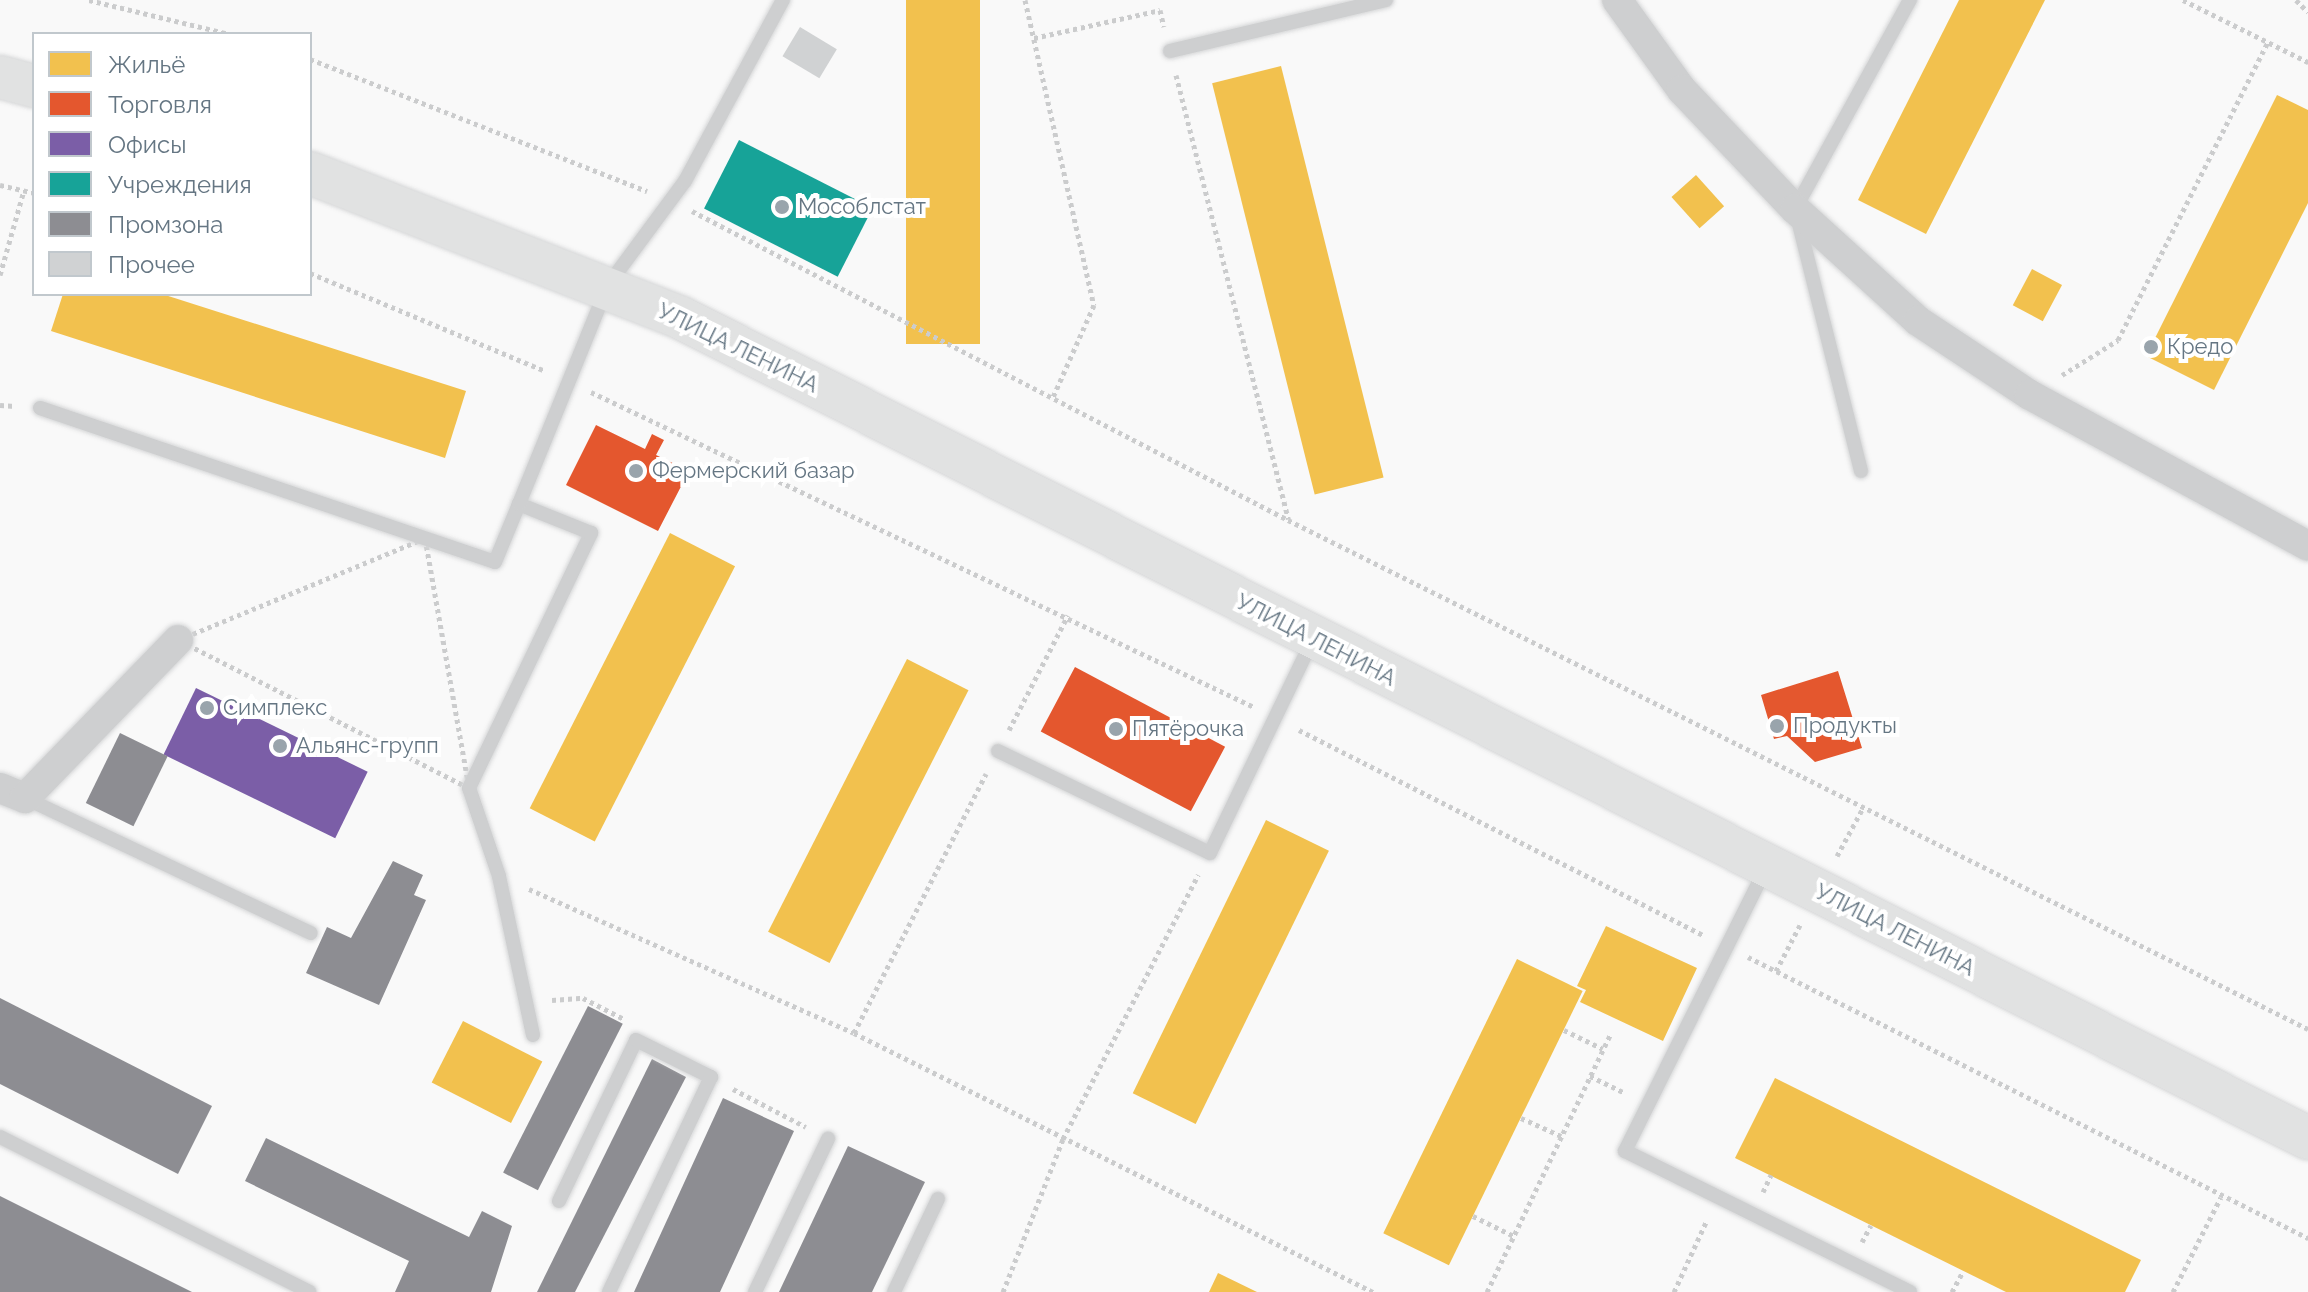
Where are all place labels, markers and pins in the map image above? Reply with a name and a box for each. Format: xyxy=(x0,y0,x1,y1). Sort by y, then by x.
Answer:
place label: Мособлстат xyxy=(798,194,926,220)
marker: Мособлстат xyxy=(773,198,791,216)
place label: Кредо xyxy=(2167,334,2233,360)
marker: Кредо xyxy=(2142,338,2160,356)
place label: Фермерский базар xyxy=(652,458,855,484)
marker: Фермерский базар xyxy=(627,462,645,480)
place label: Симплекс xyxy=(223,695,327,721)
marker: Симплекс xyxy=(198,699,216,717)
place label: Продукты xyxy=(1793,713,1897,739)
place label: Пятёрочка xyxy=(1132,716,1244,742)
marker: Продукты xyxy=(1768,717,1786,735)
marker: Пятёрочка xyxy=(1107,720,1125,738)
place label: Альянс-групп xyxy=(296,733,439,759)
marker: Альянс-групп xyxy=(271,737,289,755)

